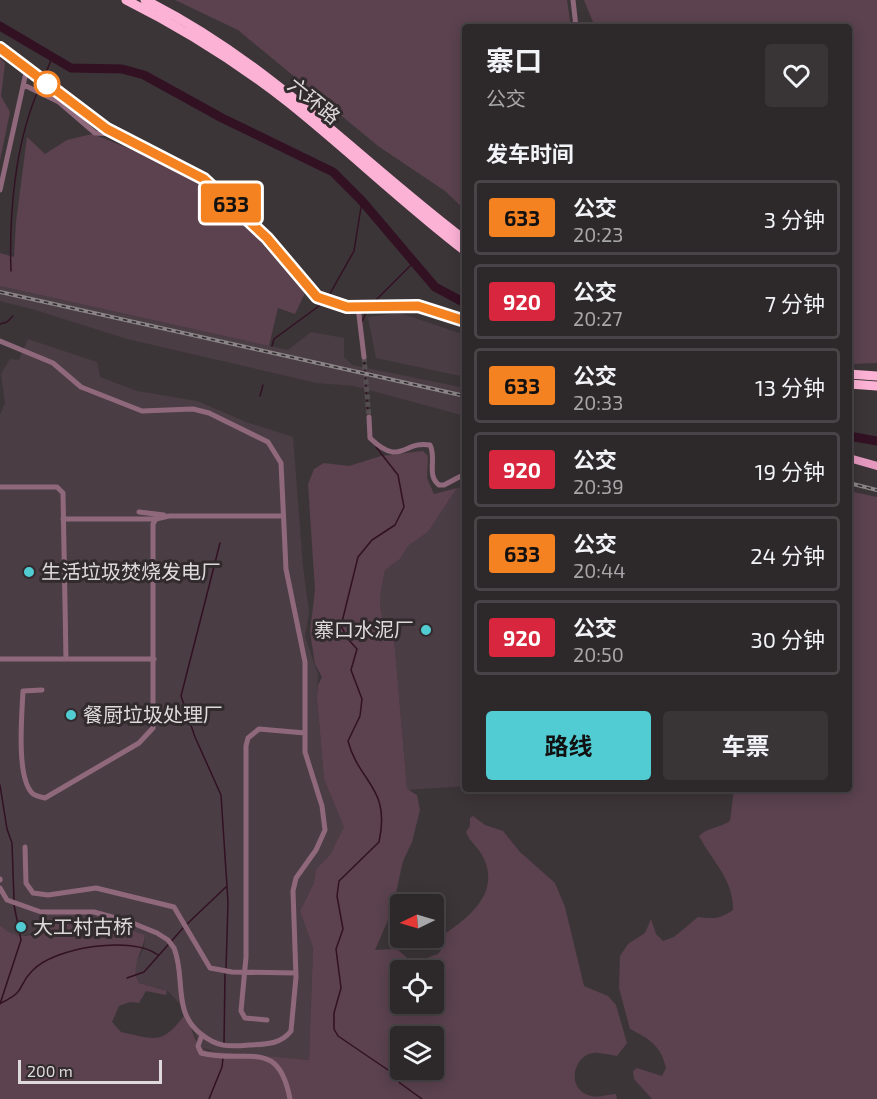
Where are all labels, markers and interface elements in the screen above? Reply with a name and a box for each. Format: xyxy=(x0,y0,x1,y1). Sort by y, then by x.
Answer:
text: 寨口 xyxy=(486,43,542,77)
button: heart xyxy=(765,44,828,107)
unlabelled marker xyxy=(34,71,60,97)
street label: 六环路 xyxy=(284,72,345,128)
text: 公交 xyxy=(486,86,526,110)
text: 发车时间 xyxy=(486,140,574,166)
line badge: 633 xyxy=(196,184,266,222)
text: 633 xyxy=(213,191,249,216)
text: 公交 xyxy=(573,194,617,220)
text: 633 xyxy=(504,205,540,230)
text: 3 分钟 xyxy=(764,206,825,232)
text: 20:23 xyxy=(573,222,623,246)
text: 公交 xyxy=(573,278,617,304)
text: 920 xyxy=(503,289,541,314)
text: 7 分钟 xyxy=(765,290,825,316)
text: 20:27 xyxy=(573,306,623,330)
text: 公交 xyxy=(573,362,617,388)
text: 633 xyxy=(504,373,540,398)
text: 13 分钟 xyxy=(755,374,825,400)
text: 20:33 xyxy=(573,390,623,414)
text: 公交 xyxy=(573,446,617,472)
text: 920 xyxy=(503,457,541,482)
text: 19 分钟 xyxy=(755,458,825,484)
text: 20:39 xyxy=(573,474,624,498)
text: 公交 xyxy=(573,530,617,556)
text: 633 xyxy=(504,541,540,566)
text: 24 分钟 xyxy=(750,542,825,568)
text: 20:44 xyxy=(573,558,626,582)
place label: 生活垃圾焚烧发电厂 xyxy=(41,559,221,583)
marker: 生活垃圾焚烧发电厂 xyxy=(22,565,36,579)
text: 公交 xyxy=(573,614,617,640)
place label: 寨口水泥厂 xyxy=(314,617,414,641)
marker: 寨口水泥厂 xyxy=(419,623,433,637)
text: 920 xyxy=(503,625,541,650)
text: 30 分钟 xyxy=(751,626,825,652)
text: 20:50 xyxy=(573,642,624,666)
place label: 餐厨垃圾处理厂 xyxy=(83,702,223,726)
marker: 餐厨垃圾处理厂 xyxy=(64,708,78,722)
button: 路线 xyxy=(486,711,651,780)
button: 车票 xyxy=(663,711,828,780)
north arrow xyxy=(390,894,444,948)
map controls xyxy=(390,894,444,1080)
place label: 大工村古桥 xyxy=(33,914,133,938)
marker: 大工村古桥 xyxy=(14,920,28,934)
button: locate xyxy=(390,960,444,1014)
button: layers xyxy=(390,1026,444,1080)
scale bar xyxy=(18,1057,162,1084)
text: 200 m xyxy=(27,1061,73,1080)

